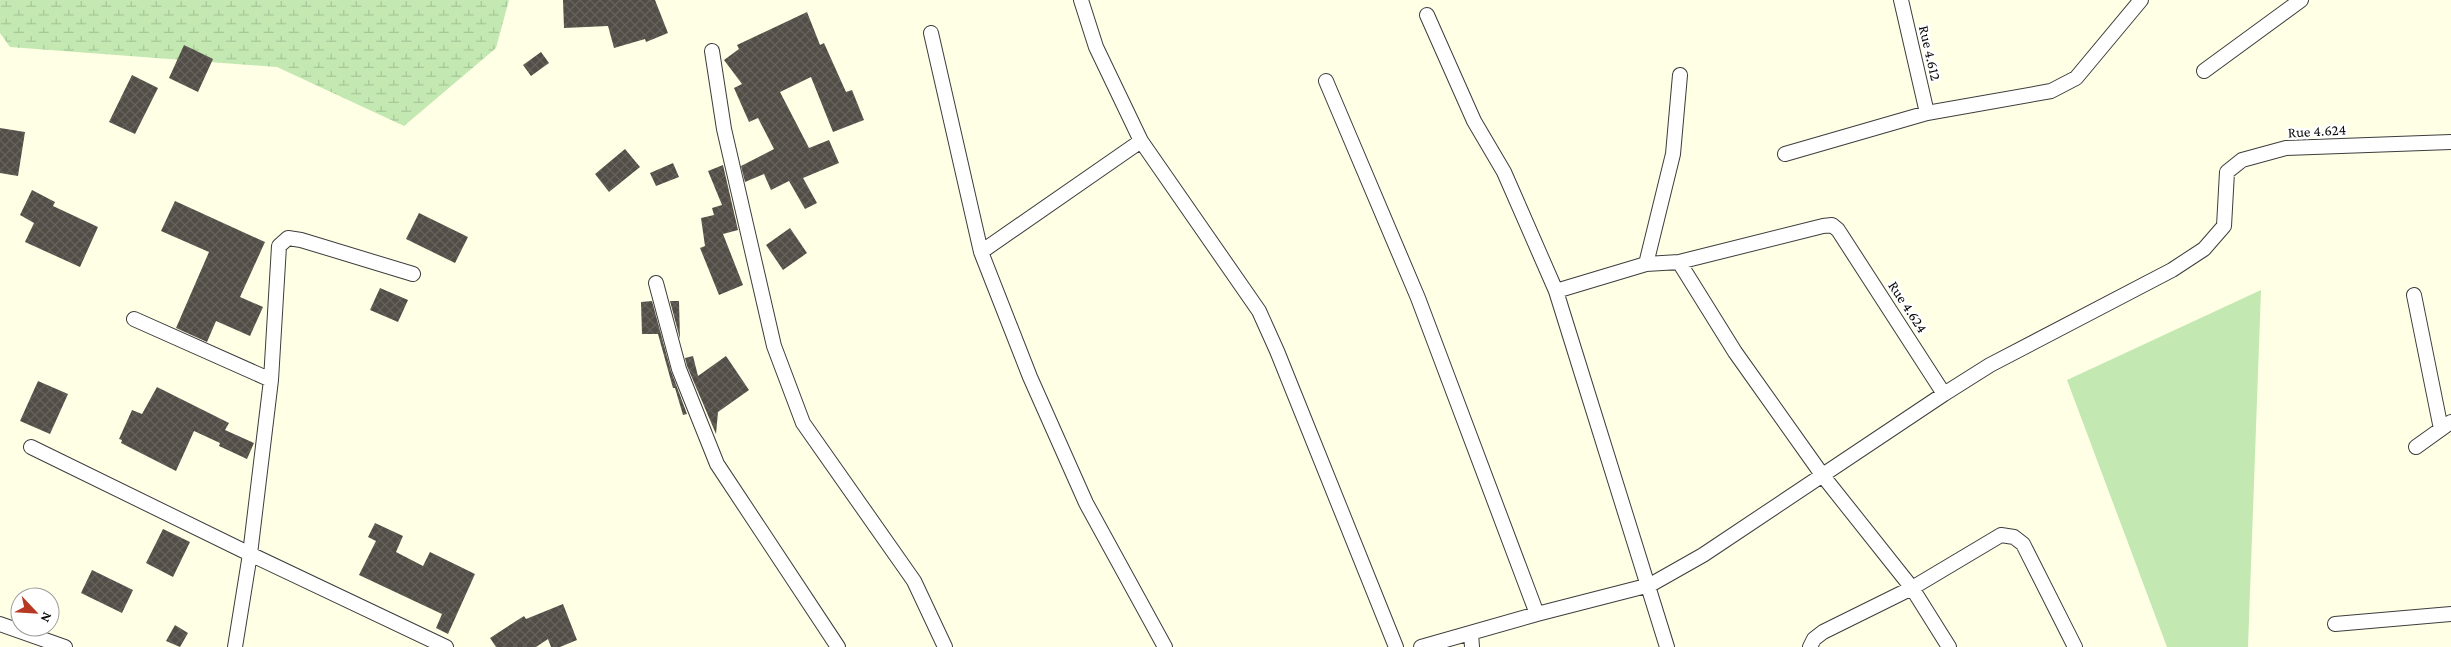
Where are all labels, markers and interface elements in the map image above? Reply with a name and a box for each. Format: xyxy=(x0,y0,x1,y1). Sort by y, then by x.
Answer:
street label: Rue 4.612 xyxy=(1916,24,1944,82)
street label: Rue 4.624 xyxy=(2287,121,2347,141)
street label: Rue 4.624 xyxy=(1885,278,1931,336)
north arrow xyxy=(10,587,60,637)
text: N xyxy=(37,610,56,626)

